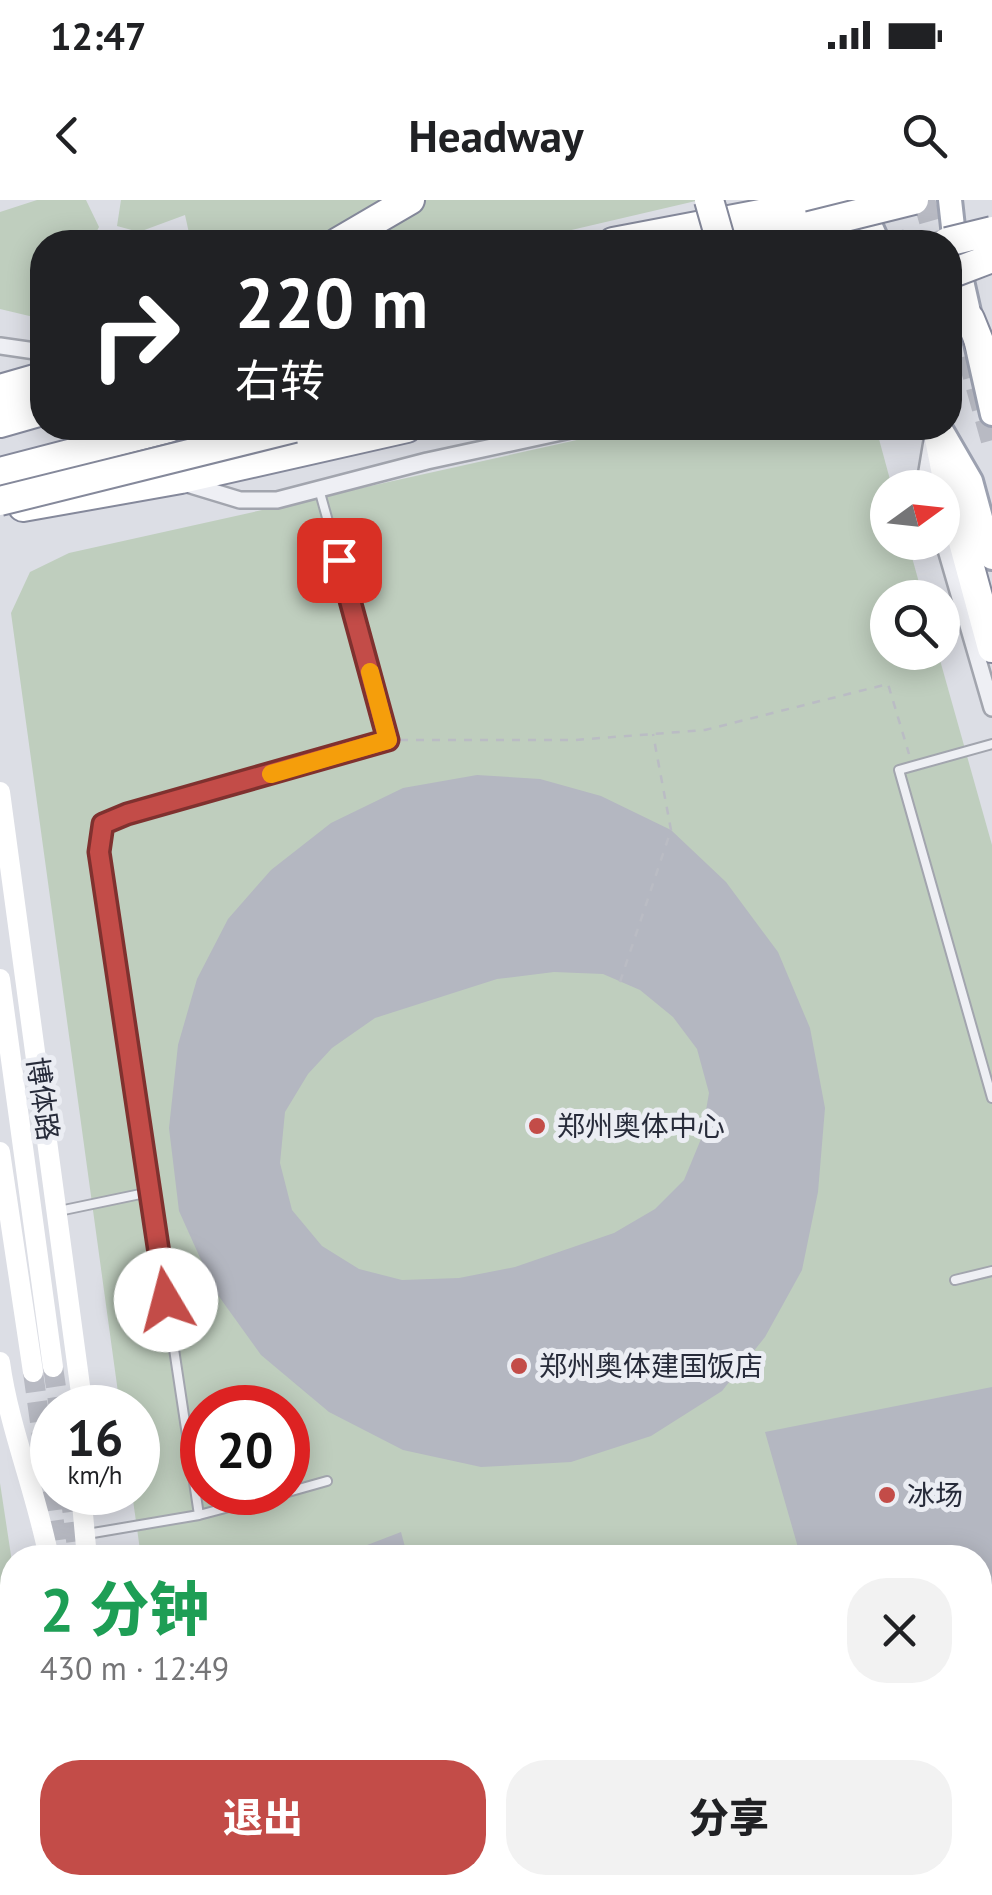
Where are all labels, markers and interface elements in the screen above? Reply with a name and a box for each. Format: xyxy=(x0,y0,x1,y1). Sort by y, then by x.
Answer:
text: 12:47 xyxy=(50,11,146,60)
text: Headway xyxy=(408,106,584,164)
icon: back xyxy=(40,108,95,163)
icon: search xyxy=(897,108,952,163)
text: 220 m xyxy=(235,257,428,347)
icon: right xyxy=(70,270,200,400)
text: 右转 xyxy=(235,351,325,409)
north arrow xyxy=(870,470,960,560)
map controls xyxy=(870,470,960,670)
pin xyxy=(297,518,382,603)
icon: arrive xyxy=(312,533,367,588)
button: search xyxy=(870,580,960,670)
street label: 博体路 xyxy=(19,1055,68,1143)
place label: 郑州奥体中心 xyxy=(557,1107,725,1144)
marker: 郑州奥体中心 xyxy=(526,1115,548,1137)
position arrow xyxy=(114,1248,218,1352)
place label: 郑州奥体建国饭店 xyxy=(539,1347,763,1384)
marker: 郑州奥体建国饭店 xyxy=(508,1355,530,1377)
speed limit sign: 20 xyxy=(180,1385,310,1515)
text: 16 xyxy=(67,1405,123,1470)
text: km/h xyxy=(68,1459,122,1491)
place label: 冰场 xyxy=(907,1476,963,1513)
marker: 冰场 xyxy=(876,1484,898,1506)
text: 2 分钟 xyxy=(40,1570,209,1648)
button: close xyxy=(847,1578,952,1683)
text: 430 m · 12:49 xyxy=(40,1647,229,1689)
button: 退出 xyxy=(40,1760,486,1875)
button: 分享 xyxy=(506,1760,952,1875)

